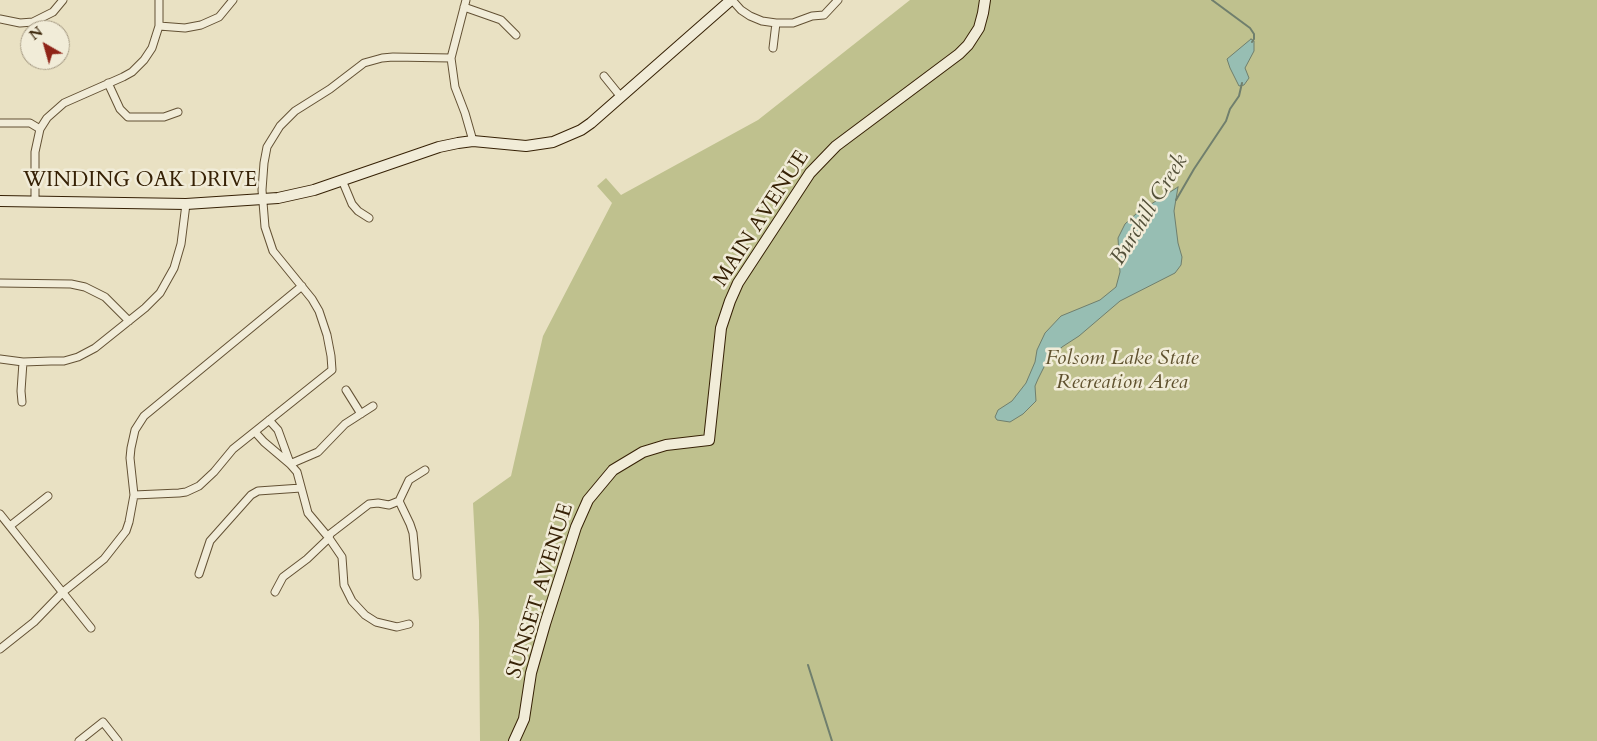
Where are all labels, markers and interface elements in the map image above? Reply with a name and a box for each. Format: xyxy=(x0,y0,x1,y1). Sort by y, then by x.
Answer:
north arrow xyxy=(20,20,70,70)
text: N xyxy=(25,22,47,45)
street label: MAIN AVENUE xyxy=(709,146,815,292)
water label: Burchill Creek xyxy=(1106,150,1194,270)
street label: WINDING OAK DRIVE xyxy=(23,168,257,194)
park label: Folsom Lake State Recreation Area xyxy=(1045,346,1199,396)
street label: SUNSET AVENUE xyxy=(502,501,580,681)

